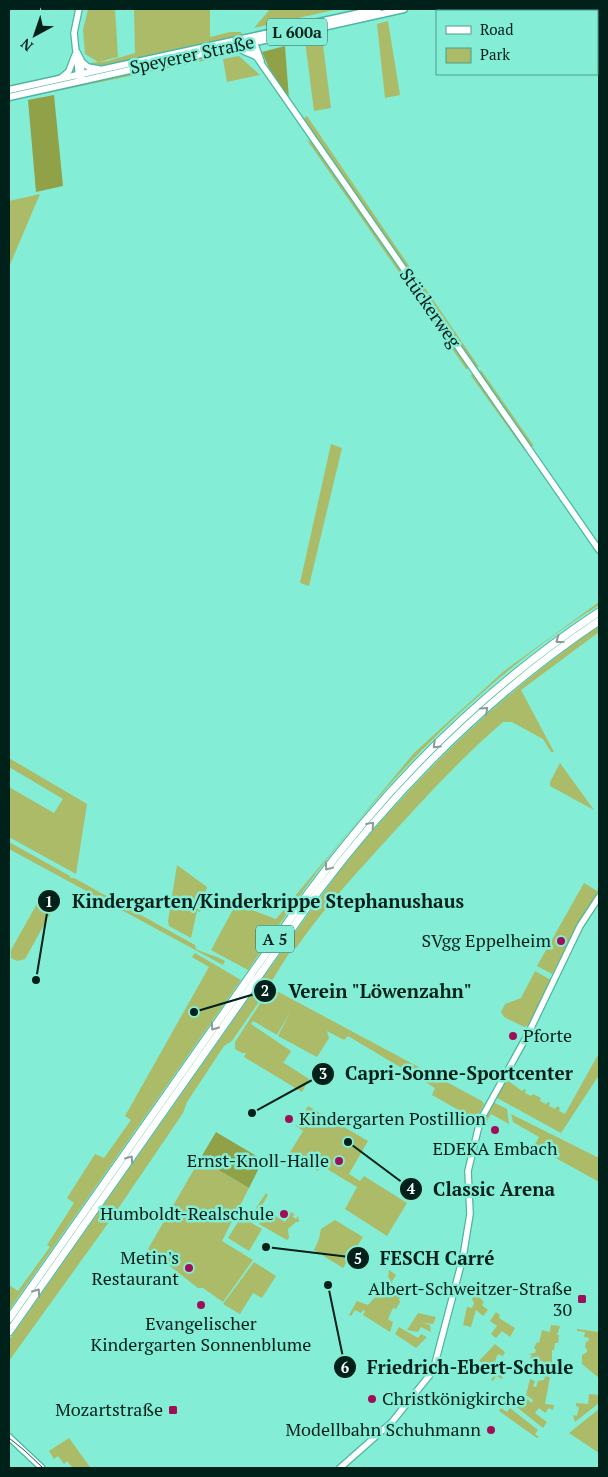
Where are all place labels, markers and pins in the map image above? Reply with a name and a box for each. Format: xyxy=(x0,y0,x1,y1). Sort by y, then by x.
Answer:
callout: Kindergarten/Kinderkrippe Stephanushaus xyxy=(37,884,474,918)
place label: SVgg Eppelheim xyxy=(421,928,551,952)
marker: SVgg Eppelheim xyxy=(555,935,567,947)
callout: Verein "Löwenzahn" xyxy=(253,974,482,1008)
place label: Pforte xyxy=(523,1023,572,1047)
marker: Pforte xyxy=(507,1030,519,1042)
callout: Capri-Sonne-Sportcenter xyxy=(310,1057,583,1091)
place label: Kindergarten Postillion xyxy=(299,1106,486,1130)
marker: Kindergarten Postillion xyxy=(283,1113,295,1125)
marker: EDEKA Embach xyxy=(489,1124,501,1136)
place label: EDEKA Embach xyxy=(432,1136,558,1160)
place label: Ernst-Knoll-Halle xyxy=(187,1148,329,1172)
marker: Ernst-Knoll-Halle xyxy=(333,1155,345,1167)
callout: Classic Arena xyxy=(398,1172,565,1206)
place label: Humboldt-Realschule xyxy=(100,1201,274,1225)
marker: Humboldt-Realschule xyxy=(278,1208,290,1220)
callout: FESCH Carré xyxy=(345,1241,505,1275)
place label: Metin's Restaurant xyxy=(92,1245,179,1290)
marker: Metin's Restaurant xyxy=(183,1262,195,1274)
place label: Albert-Schweitzer-Straße 30 xyxy=(368,1276,572,1321)
marker: Albert-Schweitzer-Straße 30 xyxy=(576,1293,588,1305)
marker: Evangelischer Kindergarten Sonnenblume xyxy=(195,1299,207,1311)
place label: Evangelischer Kindergarten Sonnenblume xyxy=(91,1311,311,1356)
callout: Friedrich-Ebert-Schule xyxy=(332,1350,584,1384)
place label: Christkönigkirche xyxy=(382,1386,525,1410)
marker: Christkönigkirche xyxy=(366,1393,378,1405)
place label: Mozartstraße xyxy=(55,1397,163,1421)
marker: Mozartstraße xyxy=(167,1404,179,1416)
place label: Modellbahn Schuhmann xyxy=(286,1417,481,1441)
marker: Modellbahn Schuhmann xyxy=(485,1424,497,1436)

